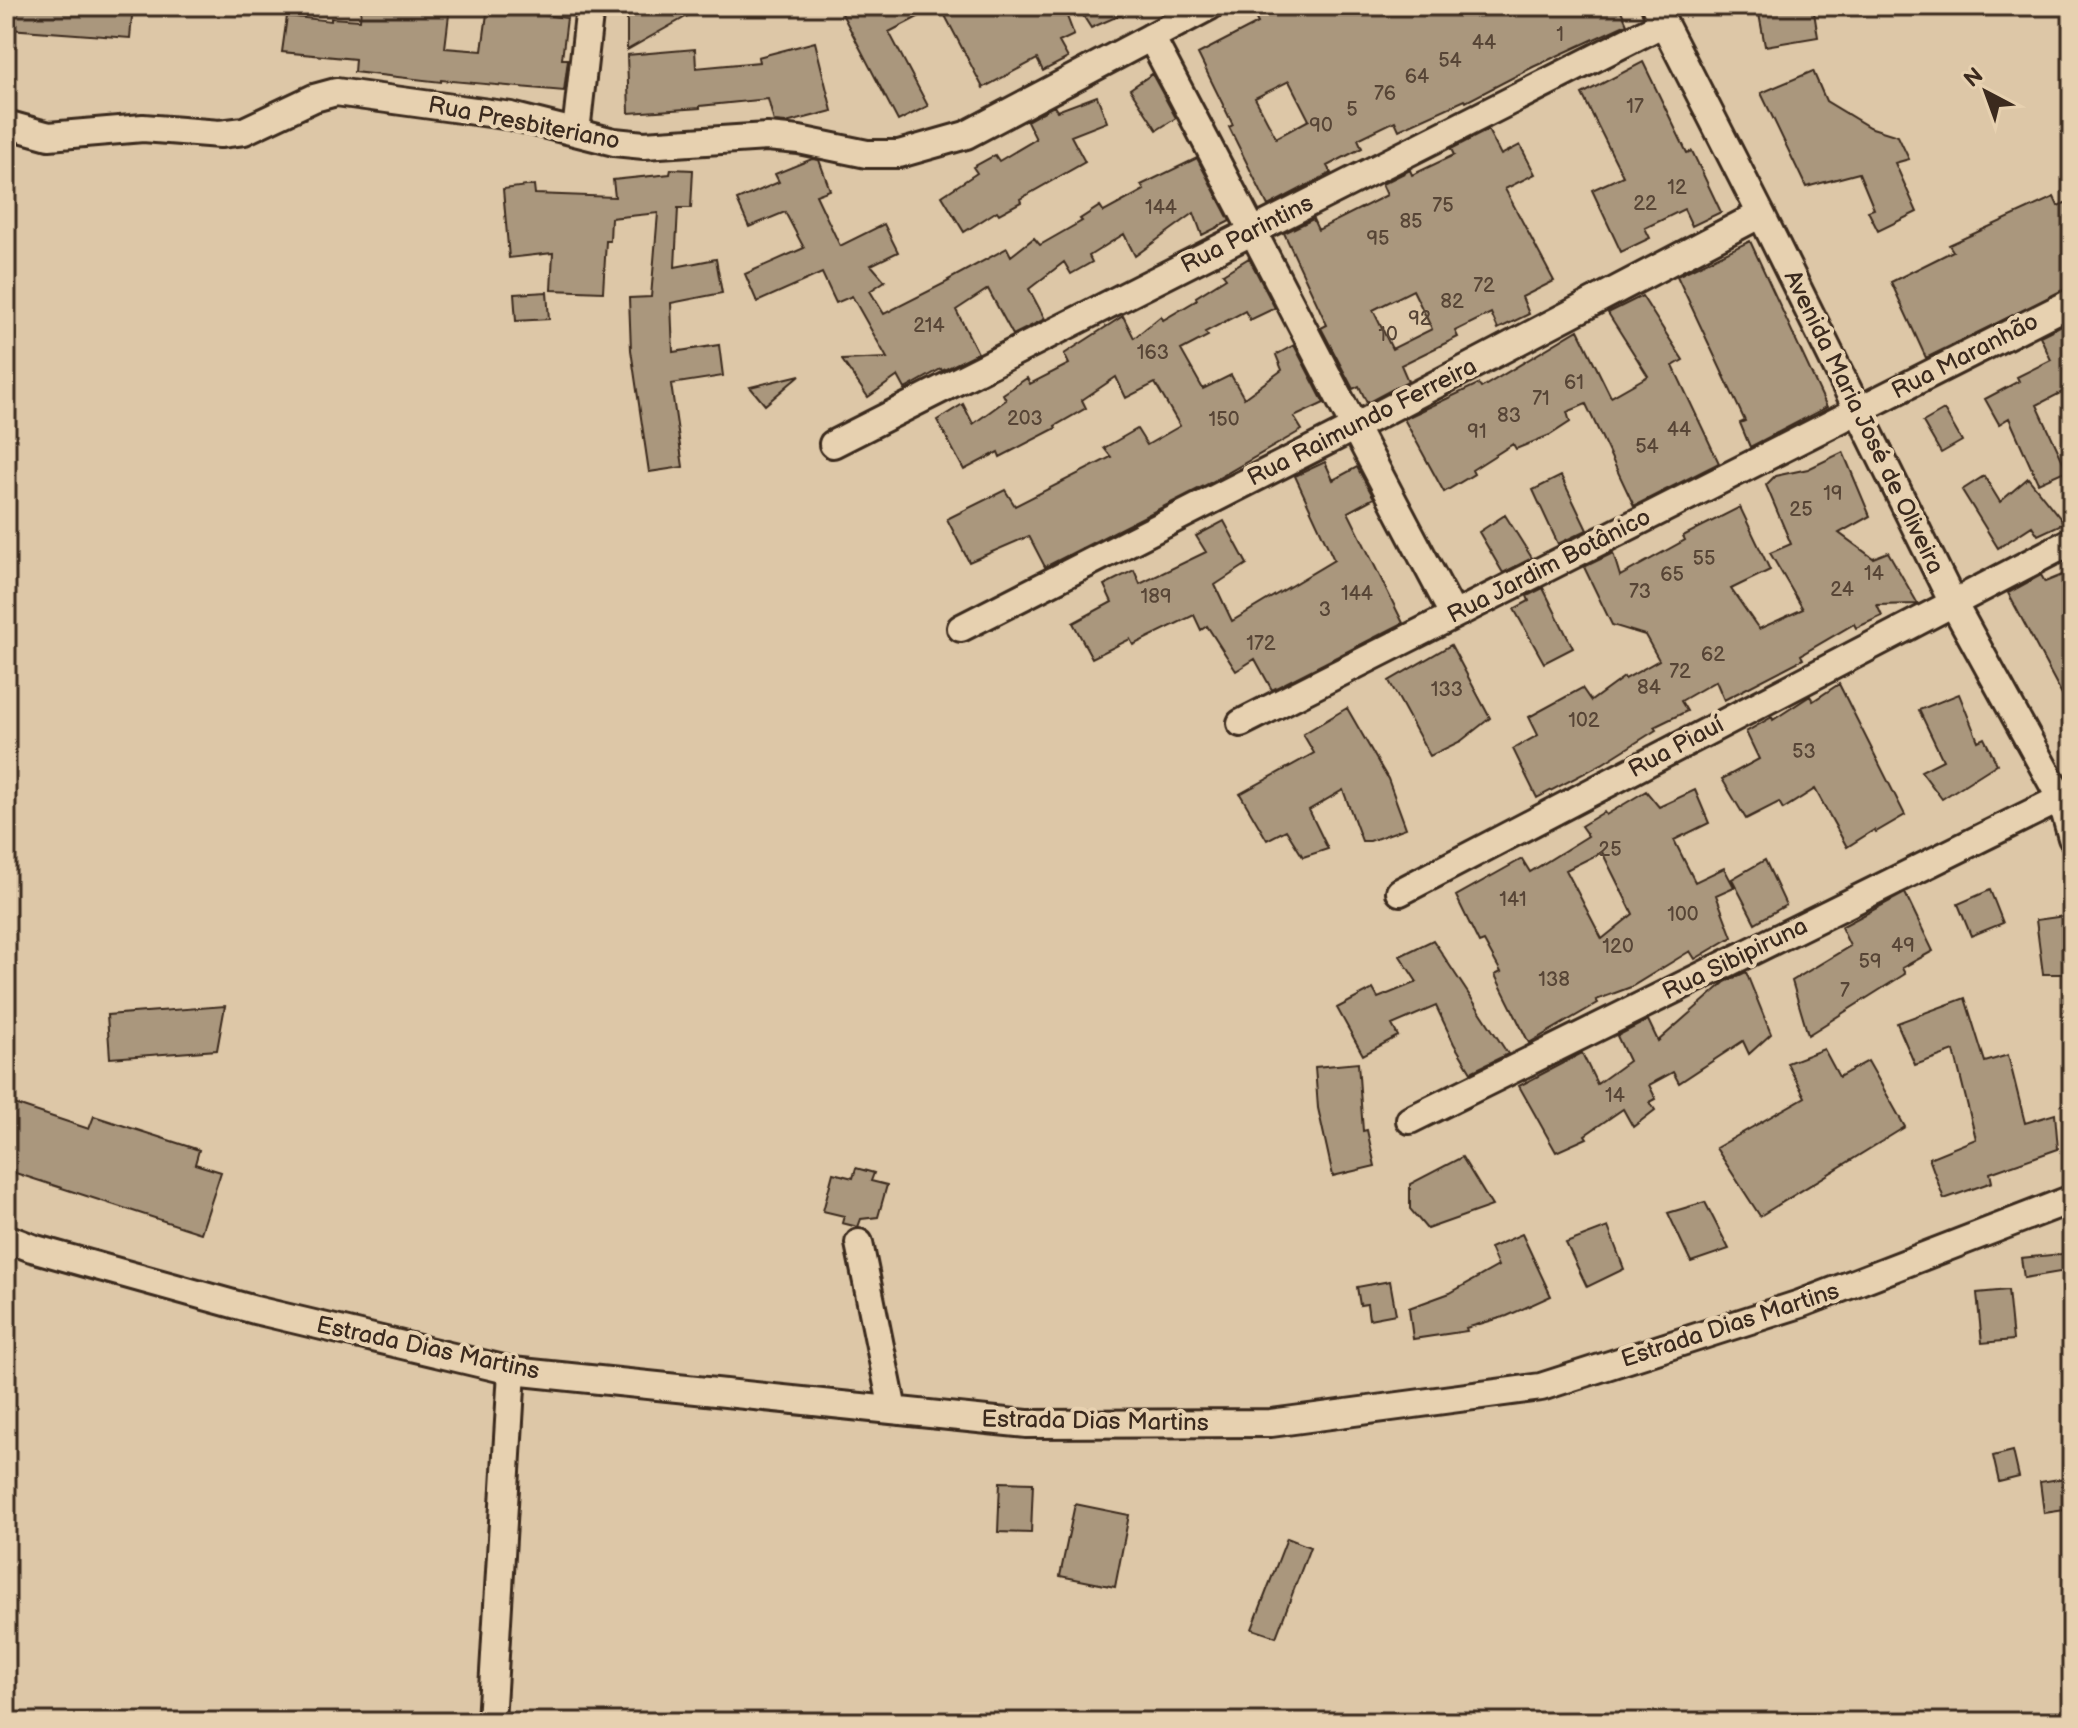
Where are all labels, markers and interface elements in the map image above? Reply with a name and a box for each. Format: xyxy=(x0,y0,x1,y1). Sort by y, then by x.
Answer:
house number: 1 xyxy=(1556,23,1564,47)
house number: 44 xyxy=(1472,31,1496,55)
house number: 54 xyxy=(1438,49,1462,73)
north arrow xyxy=(1946,52,2026,132)
text: N xyxy=(1959,62,1989,94)
house number: 64 xyxy=(1405,65,1429,89)
house number: 76 xyxy=(1374,82,1396,106)
street label: Rua Presbiteriano xyxy=(426,90,622,156)
house number: 17 xyxy=(1626,95,1644,119)
house number: 5 xyxy=(1346,98,1358,122)
house number: 90 xyxy=(1309,114,1333,138)
house number: 12 xyxy=(1667,176,1687,200)
street label: Rua Parintins xyxy=(1176,188,1318,280)
house number: 22 xyxy=(1633,192,1657,216)
house number: 75 xyxy=(1432,194,1454,218)
house number: 144 xyxy=(1145,196,1177,220)
house number: 85 xyxy=(1399,210,1423,234)
house number: 95 xyxy=(1366,227,1390,251)
street label: Avenida Maria José de Oliveira xyxy=(1778,265,1950,579)
house number: 72 xyxy=(1473,274,1495,298)
house number: 82 xyxy=(1440,290,1464,314)
house number: 92 xyxy=(1408,307,1432,331)
street label: Rua Maranhão xyxy=(1887,307,2043,405)
house number: 214 xyxy=(913,314,945,338)
house number: 10 xyxy=(1378,323,1398,347)
house number: 163 xyxy=(1137,341,1169,365)
street label: Rua Raimundo Ferreira xyxy=(1242,352,1482,492)
house number: 61 xyxy=(1564,371,1584,395)
house number: 71 xyxy=(1532,387,1550,411)
house number: 83 xyxy=(1497,404,1521,428)
house number: 203 xyxy=(1007,407,1043,431)
house number: 150 xyxy=(1209,408,1239,432)
house number: 44 xyxy=(1667,418,1691,442)
house number: 91 xyxy=(1467,420,1487,444)
house number: 54 xyxy=(1635,435,1659,459)
house number: 19 xyxy=(1823,482,1843,506)
house number: 25 xyxy=(1789,498,1813,522)
street label: Rua Jardim Botânico xyxy=(1442,502,1656,630)
house number: 55 xyxy=(1693,547,1715,571)
house number: 14 xyxy=(1864,562,1884,586)
house number: 65 xyxy=(1660,563,1684,587)
house number: 24 xyxy=(1830,578,1854,602)
house number: 73 xyxy=(1629,580,1651,604)
house number: 144 xyxy=(1341,582,1373,606)
house number: 189 xyxy=(1141,585,1171,609)
house number: 3 xyxy=(1319,598,1331,622)
house number: 172 xyxy=(1246,632,1276,656)
house number: 62 xyxy=(1701,643,1725,667)
house number: 72 xyxy=(1669,660,1691,684)
house number: 84 xyxy=(1637,676,1661,700)
house number: 133 xyxy=(1431,678,1463,702)
house number: 102 xyxy=(1568,709,1600,733)
street label: Rua Piauí xyxy=(1623,710,1729,784)
house number: 53 xyxy=(1792,740,1816,764)
house number: 25 xyxy=(1598,838,1622,862)
house number: 141 xyxy=(1499,888,1527,912)
house number: 100 xyxy=(1667,903,1699,927)
street label: Rua Sibipiruna xyxy=(1658,911,1812,1007)
house number: 49 xyxy=(1891,934,1915,958)
house number: 120 xyxy=(1602,935,1634,959)
house number: 59 xyxy=(1858,950,1882,974)
house number: 138 xyxy=(1538,968,1570,992)
house number: 7 xyxy=(1840,979,1850,1003)
house number: 14 xyxy=(1605,1084,1625,1108)
street label: Estrada Dias Martins xyxy=(1617,1276,1843,1374)
street label: Estrada Dias Martins xyxy=(314,1310,542,1386)
street label: Estrada Dias Martins xyxy=(981,1405,1209,1437)

